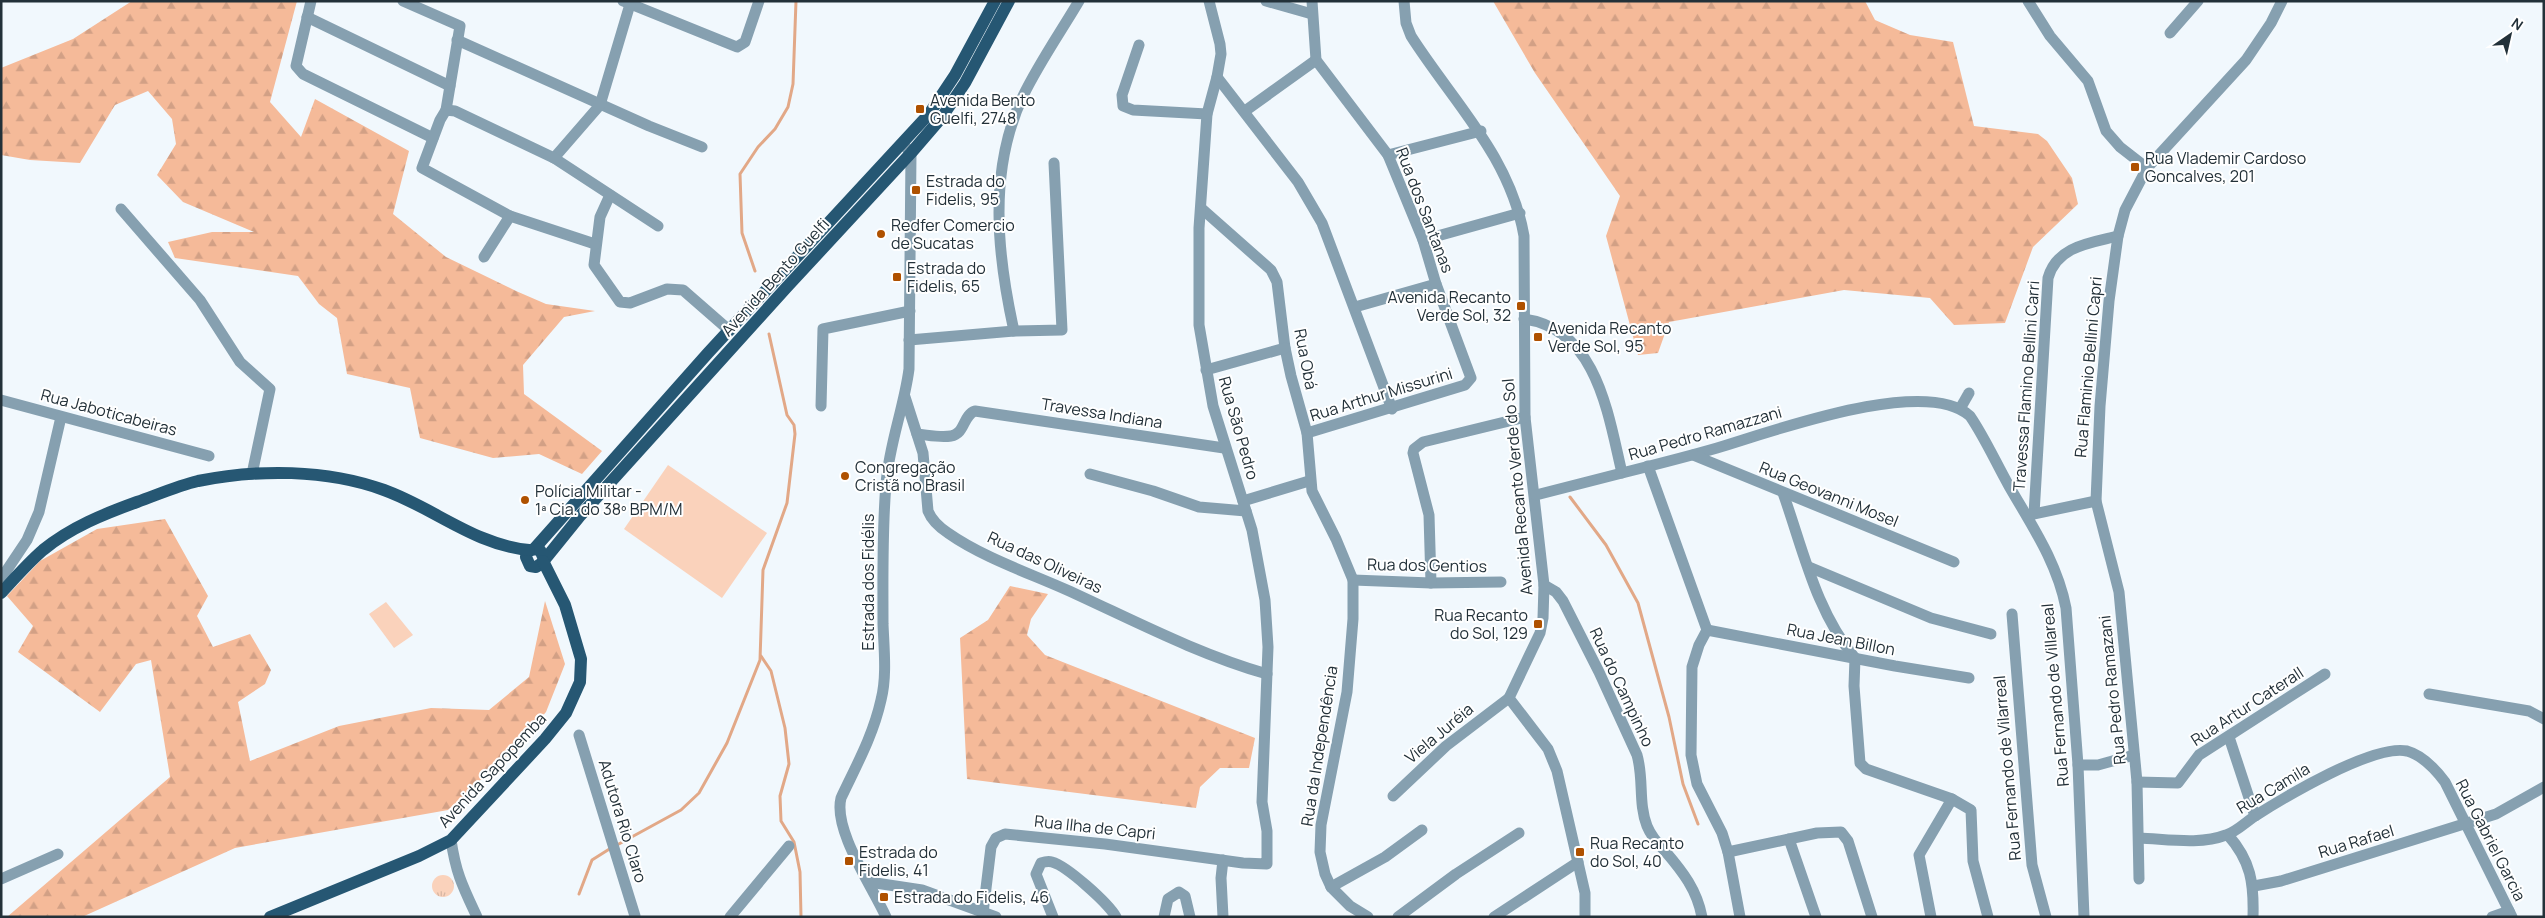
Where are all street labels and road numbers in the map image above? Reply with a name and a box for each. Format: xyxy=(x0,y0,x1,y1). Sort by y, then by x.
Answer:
street label: Rua dos Santanas xyxy=(1391,144,1459,276)
street label: Avenida Bento Guelfi xyxy=(716,213,834,341)
street label: Rua Flaminio Bellini Capri xyxy=(2069,276,2107,458)
street label: Travessa Flamino Bellini Carri xyxy=(2008,280,2044,492)
street label: Rua Obá xyxy=(1289,327,1323,391)
street label: Rua Arthur Missurini xyxy=(1307,362,1455,426)
street label: Rua São Pedro xyxy=(1214,374,1264,482)
street label: Avenida Recanto Verde do Sol xyxy=(1497,378,1537,596)
street label: Rua Jaboticabeiras xyxy=(39,383,179,441)
street label: Travessa Indiana xyxy=(1040,393,1164,433)
street label: Rua Pedro Ramazzani xyxy=(1626,401,1784,465)
street label: Rua Geovanni Mosel xyxy=(1756,456,1902,532)
street label: Estrada dos Fidélis xyxy=(857,514,879,650)
street label: Rua das Oliveiras xyxy=(984,526,1106,598)
street label: Rua dos Gentios xyxy=(1367,553,1487,577)
street label: Rua Fernando de Villareal xyxy=(2036,603,2074,787)
street label: Rua Pedro Ramazani xyxy=(2093,614,2131,766)
street label: Rua Jean Billon xyxy=(1785,618,1897,660)
street label: Rua do Campinho xyxy=(1585,624,1659,750)
street label: Rua Artur Caterall xyxy=(2186,661,2308,751)
street label: Rua da Independência xyxy=(1295,664,1343,828)
street label: Rua Fernando de Vilarreal xyxy=(1988,675,2026,861)
street label: Viela Juréia xyxy=(1400,698,1478,768)
street label: Avenida Sapopemba xyxy=(433,708,551,832)
street label: Adutora Rio Claro xyxy=(594,757,652,885)
street label: Rua Camila xyxy=(2232,757,2314,819)
street label: Rua Gabriel Garcia xyxy=(2451,775,2531,905)
street label: Rua Ilha de Capri xyxy=(1033,810,1157,844)
street label: Rua Rafael xyxy=(2315,819,2397,863)

